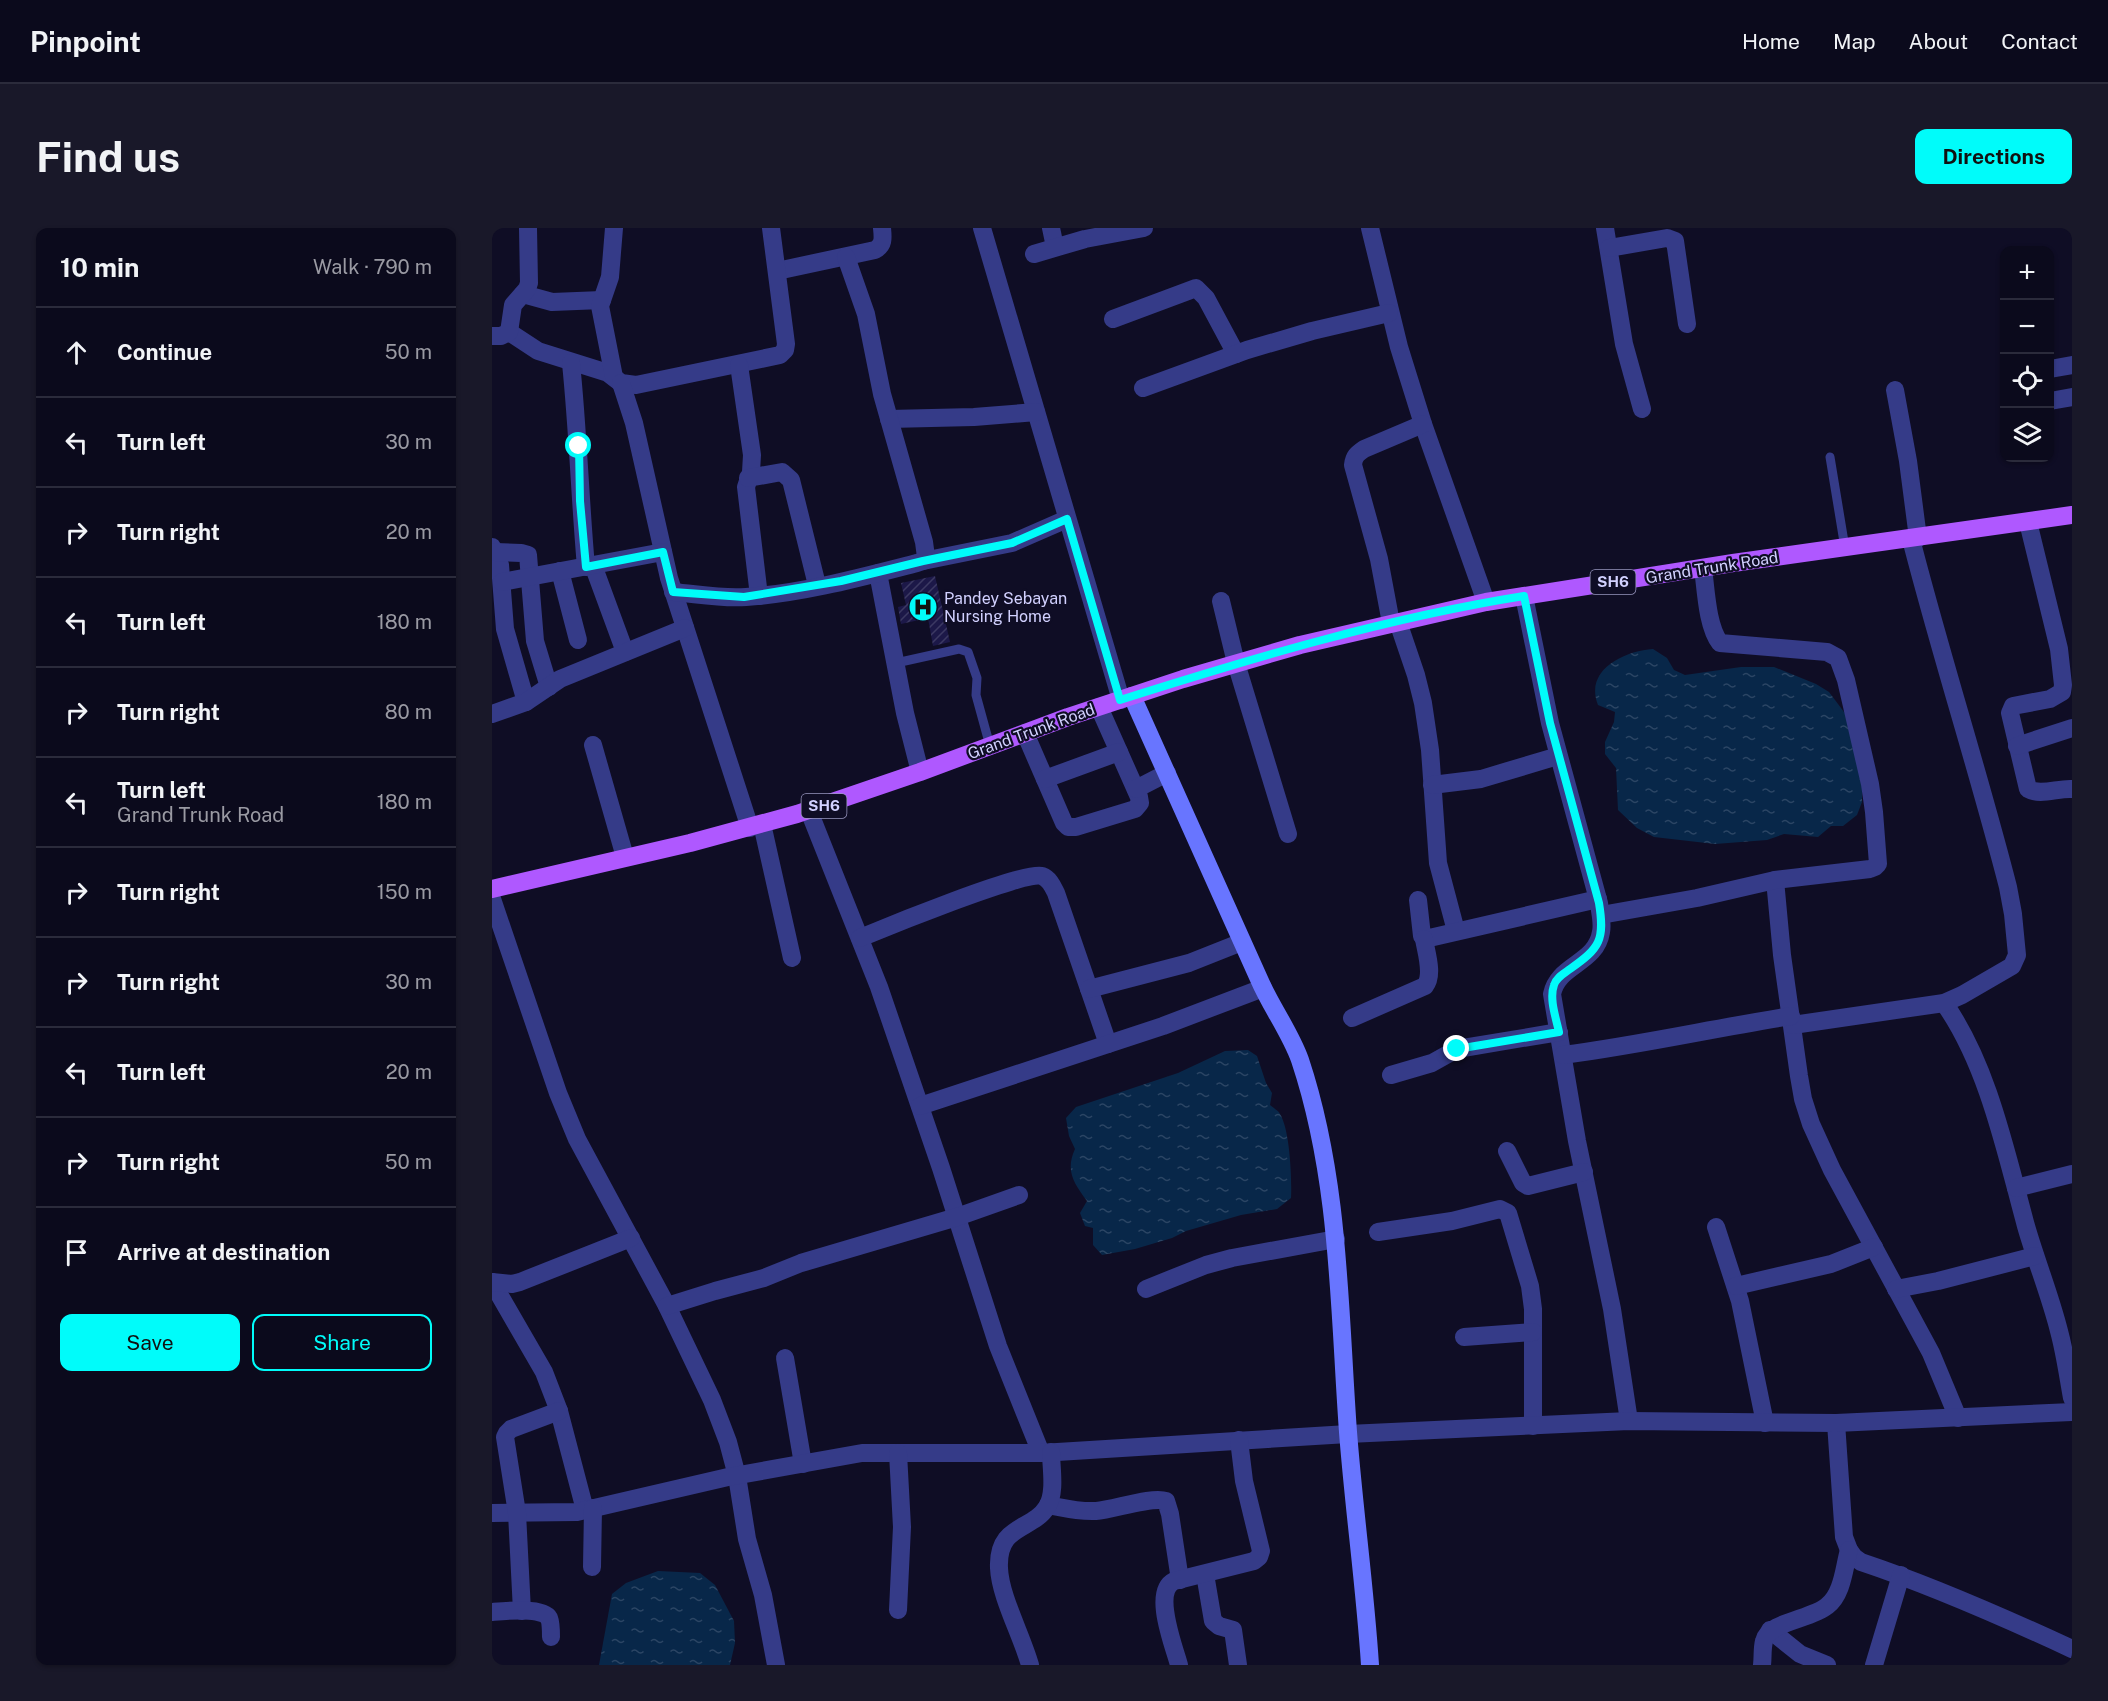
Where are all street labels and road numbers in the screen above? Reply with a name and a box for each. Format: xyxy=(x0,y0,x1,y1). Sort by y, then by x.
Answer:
street label: Grand Trunk Road xyxy=(1645,548,1780,587)
road number: SH6 xyxy=(1590,570,1636,594)
street label: Grand Trunk Road xyxy=(965,700,1097,763)
road number: SH6 xyxy=(802,794,846,818)

